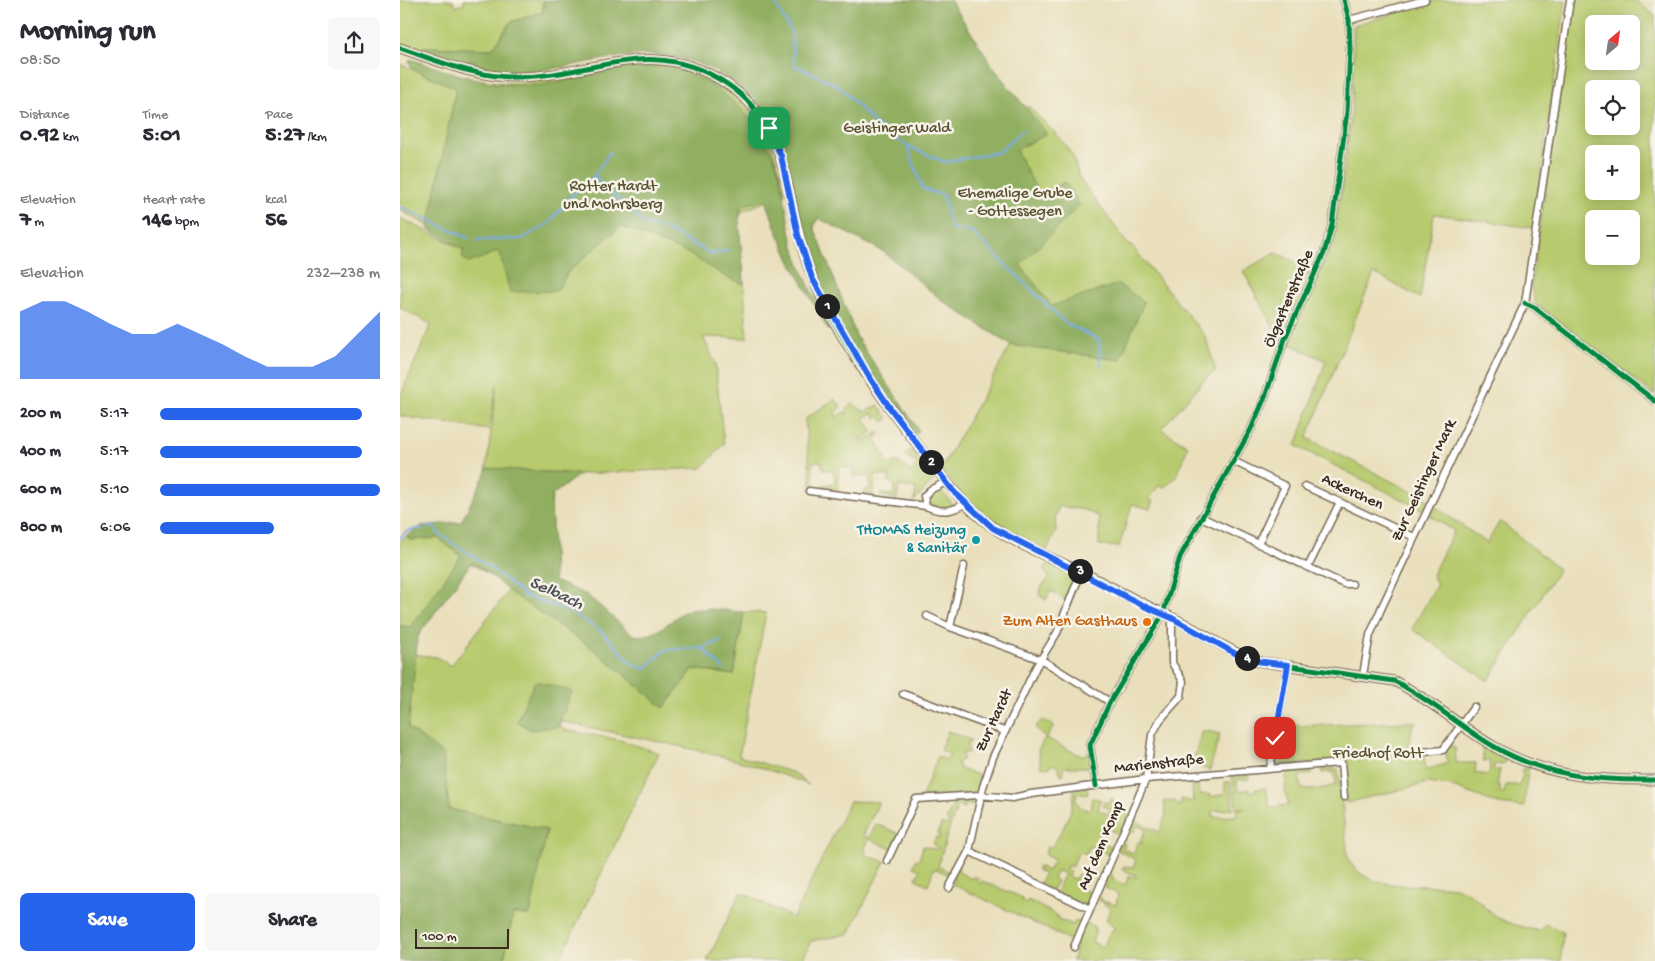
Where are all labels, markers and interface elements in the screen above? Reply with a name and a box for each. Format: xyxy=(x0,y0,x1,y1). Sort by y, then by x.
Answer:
north arrow xyxy=(1585,15,1640,70)
map controls xyxy=(1585,15,1640,265)
text: Morning run xyxy=(20,16,155,49)
button: share xyxy=(328,17,380,69)
text: 08:50 xyxy=(20,52,60,71)
button: locate xyxy=(1585,80,1640,135)
text: Distance xyxy=(20,107,69,124)
text: Time xyxy=(143,107,168,124)
text: Pace xyxy=(265,107,293,124)
pin xyxy=(748,107,790,149)
icon: arrive xyxy=(755,114,783,142)
park label: Geistinger Wald xyxy=(843,120,952,139)
text: 0.92 xyxy=(20,124,59,149)
text: 5:01 xyxy=(143,124,181,149)
text: 5:27 xyxy=(265,124,304,149)
text: km xyxy=(59,129,79,146)
text: /km xyxy=(304,129,327,146)
button: + xyxy=(1585,145,1640,200)
park label: Rotter Hardt und Mohrsberg xyxy=(563,178,663,215)
park label: Ehemalige Grube - Gottessegen xyxy=(957,185,1073,222)
text: Elevation xyxy=(20,192,76,209)
text: Heart rate xyxy=(143,192,205,209)
text: kcal xyxy=(265,192,287,209)
text: 7 xyxy=(20,209,31,234)
text: 146 xyxy=(143,209,172,234)
text: 56 xyxy=(265,209,287,234)
button: − xyxy=(1585,210,1640,265)
text: m xyxy=(31,214,44,231)
text: bpm xyxy=(172,214,199,231)
street label: Ölgartenstraße xyxy=(1261,247,1319,351)
text: Elevation xyxy=(20,265,84,284)
text: 232–238 m xyxy=(306,265,380,284)
pin: 1 xyxy=(814,294,840,318)
text: 1 xyxy=(825,298,830,315)
text: 200 m xyxy=(20,405,61,424)
text: 5:17 xyxy=(100,405,128,424)
street label: Zur Geistinger Mark xyxy=(1388,415,1462,545)
text: 400 m xyxy=(20,443,61,462)
text: 5:17 xyxy=(100,443,128,462)
pin: 2 xyxy=(918,450,944,474)
text: 2 xyxy=(928,454,935,471)
street label: Ackerchen xyxy=(1318,470,1386,516)
text: 600 m xyxy=(20,481,61,500)
text: 5:10 xyxy=(100,481,129,500)
text: 800 m xyxy=(20,519,62,538)
text: 6:06 xyxy=(100,519,130,538)
place label: THOMAS Heizung & Sanitär xyxy=(856,522,967,559)
marker: THOMAS Heizung & Sanitär xyxy=(970,534,982,546)
pin: 3 xyxy=(1068,558,1092,584)
text: 3 xyxy=(1077,563,1084,580)
water label: Selbach xyxy=(526,572,587,616)
place label: Zum Alten Gasthaus xyxy=(1003,613,1138,632)
marker: Zum Alten Gasthaus xyxy=(1141,616,1153,628)
pin: 4 xyxy=(1234,646,1260,670)
text: 4 xyxy=(1244,650,1251,667)
street label: Zur Hardt xyxy=(972,685,1018,755)
pin xyxy=(1254,717,1296,759)
icon: check xyxy=(1261,724,1289,752)
park label: Friedhof Rott xyxy=(1332,745,1425,764)
street label: Marienstraße xyxy=(1113,751,1205,779)
street label: Auf dem Komp xyxy=(1075,799,1129,893)
button: Save xyxy=(20,893,195,951)
button: Share xyxy=(205,893,380,951)
scale bar xyxy=(415,926,509,949)
text: 100 m xyxy=(422,929,457,946)

